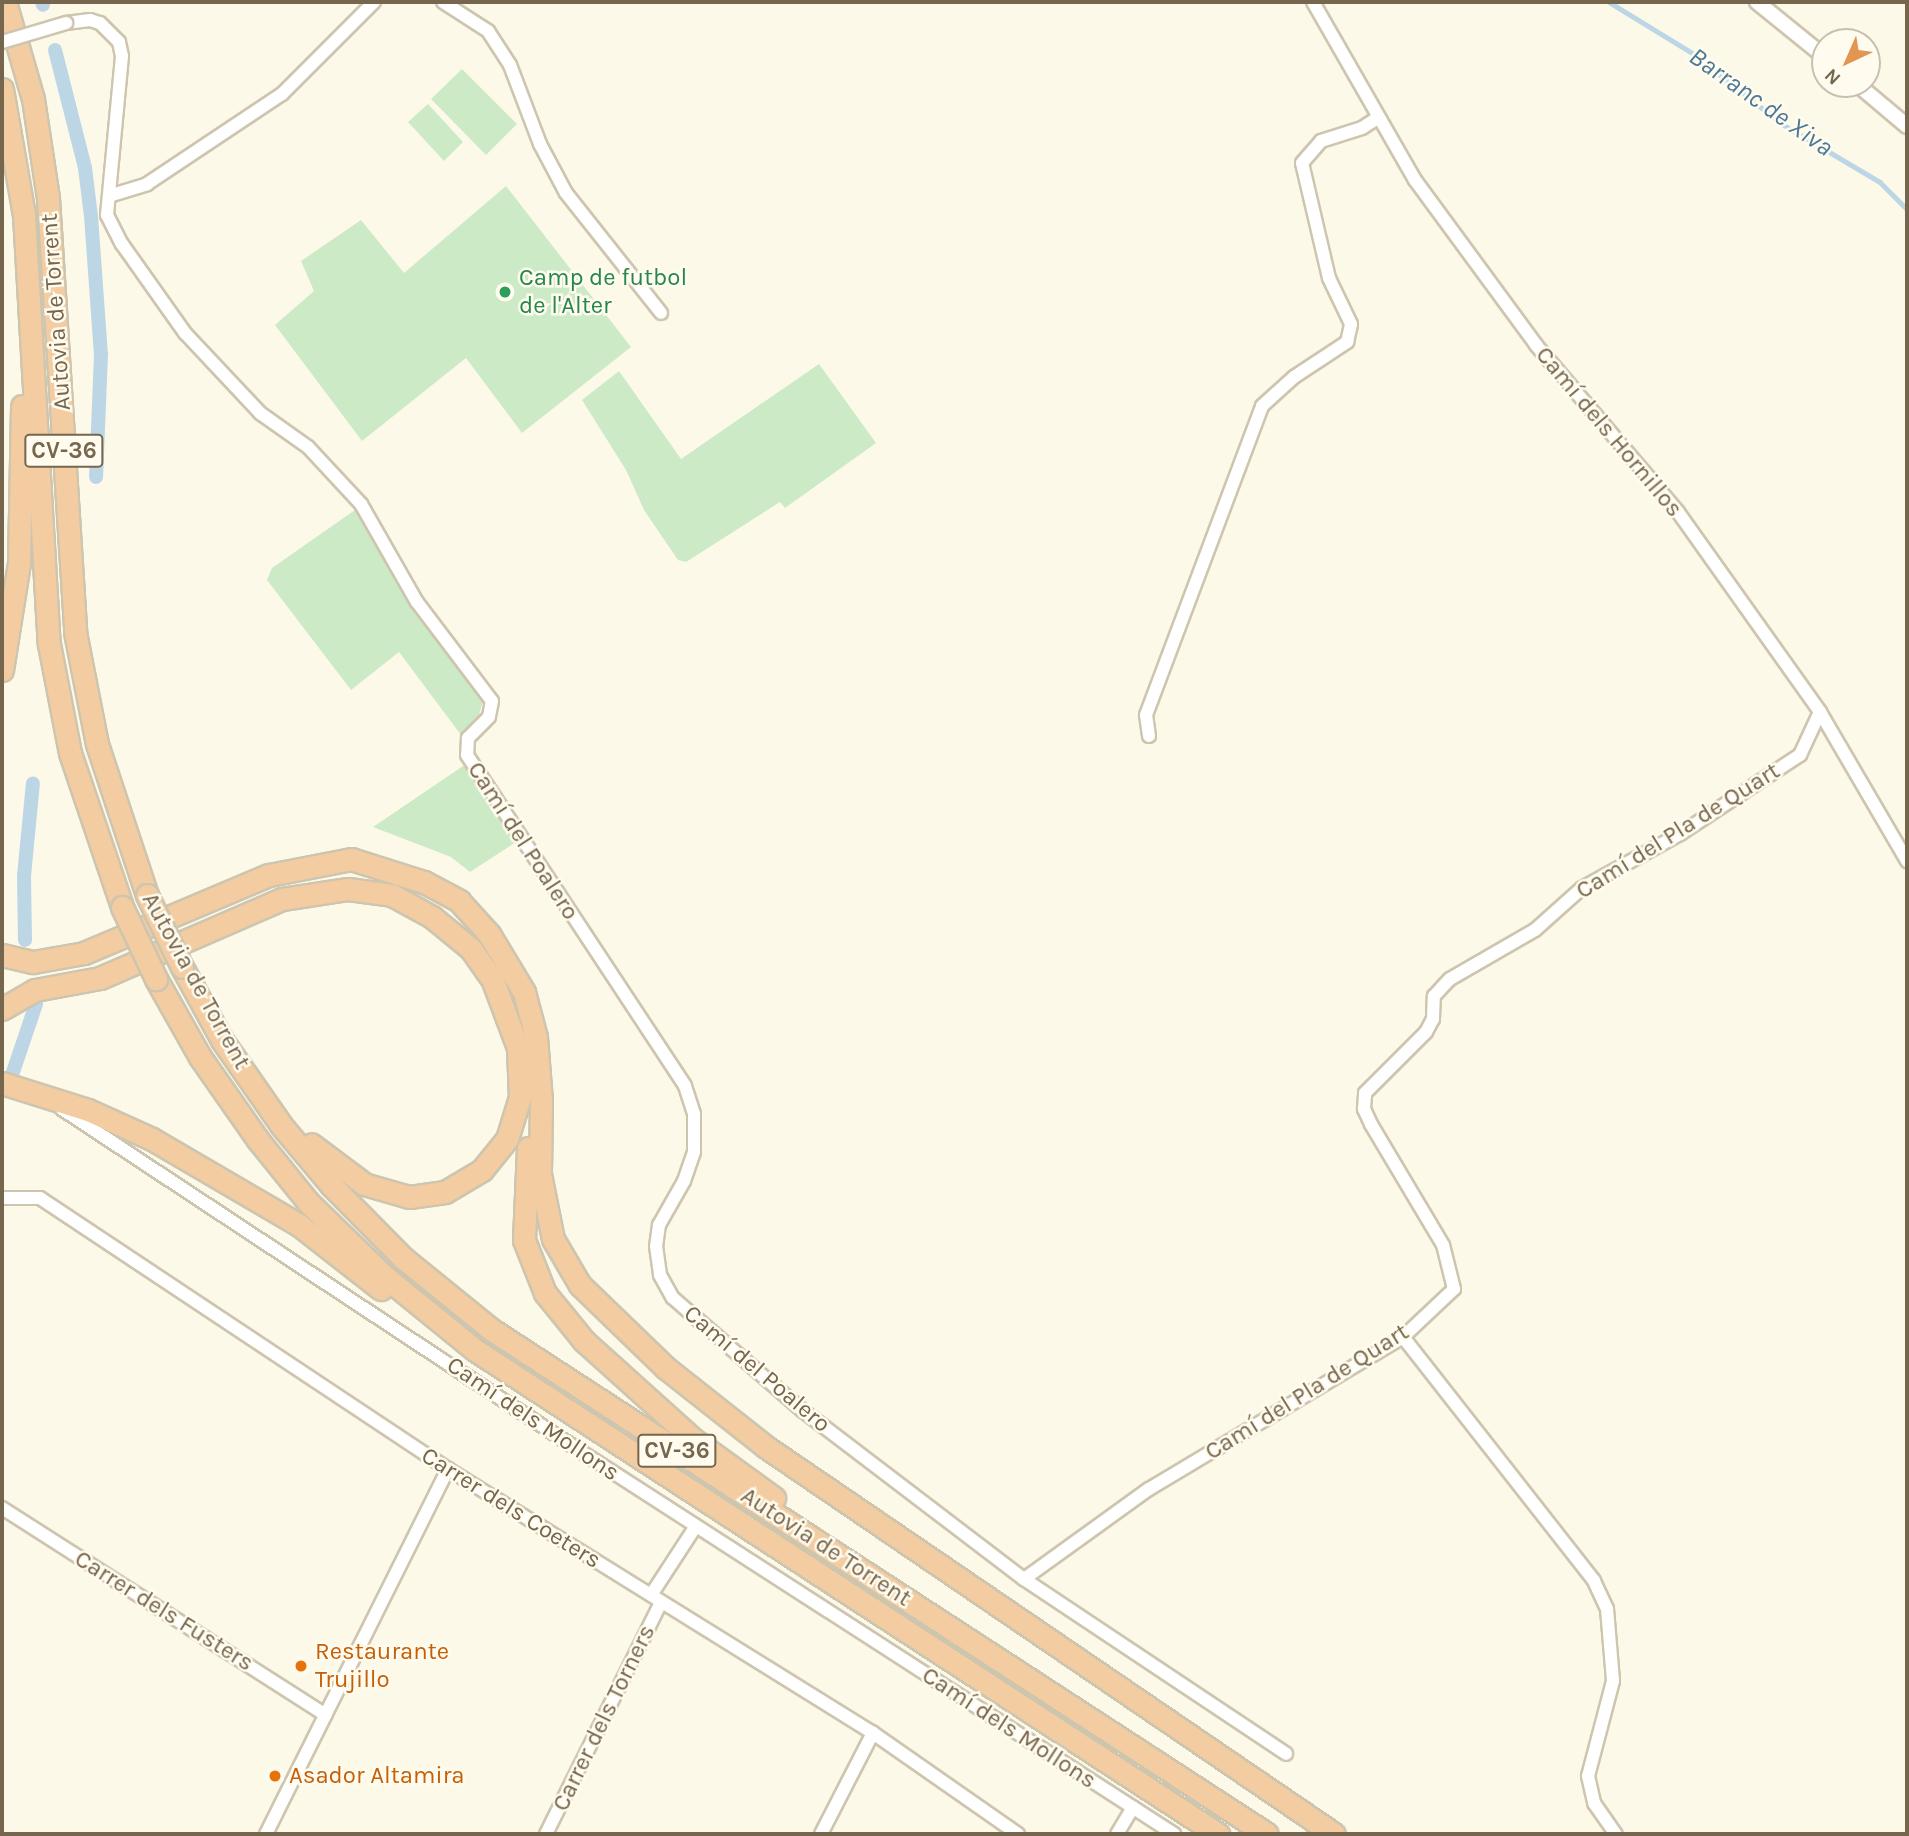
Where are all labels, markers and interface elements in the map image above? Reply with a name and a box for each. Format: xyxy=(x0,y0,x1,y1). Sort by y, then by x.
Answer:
north arrow xyxy=(1811,28,1881,98)
water label: Barranc de Xiva xyxy=(1683,41,1839,163)
text: N xyxy=(1820,64,1845,89)
street label: Autovia de Torrent xyxy=(35,213,77,411)
place label: Camp de futbol de l'Alter xyxy=(519,264,687,320)
marker: Camp de futbol de l'Alter xyxy=(497,284,513,300)
street label: Camí dels Hornillos xyxy=(1529,341,1689,523)
road number: CV-36 xyxy=(24,432,104,471)
street label: Camí del Poalero xyxy=(461,757,585,925)
street label: Camí del Pla de Quart xyxy=(1571,757,1785,905)
street label: Autovia de Torrent xyxy=(136,888,256,1074)
street label: Camí del Poalero xyxy=(678,1299,836,1439)
street label: Camí del Pla de Quart xyxy=(1200,1318,1414,1466)
street label: Camí dels Mollons xyxy=(441,1351,625,1487)
road number: CV-36 xyxy=(637,1432,717,1470)
street label: Carrer dels Coeters xyxy=(416,1441,606,1575)
street label: Autovia de Torrent xyxy=(735,1481,917,1613)
street label: Carrer dels Fusters xyxy=(69,1544,259,1678)
street label: Carrer dels Torners xyxy=(546,1620,662,1816)
place label: Restaurante Trujillo xyxy=(315,1638,449,1694)
marker: Restaurante Trujillo xyxy=(293,1658,309,1674)
street label: Camí dels Mollons xyxy=(916,1661,1102,1795)
place label: Asador Altamira xyxy=(289,1762,465,1790)
marker: Asador Altamira xyxy=(267,1768,283,1784)

